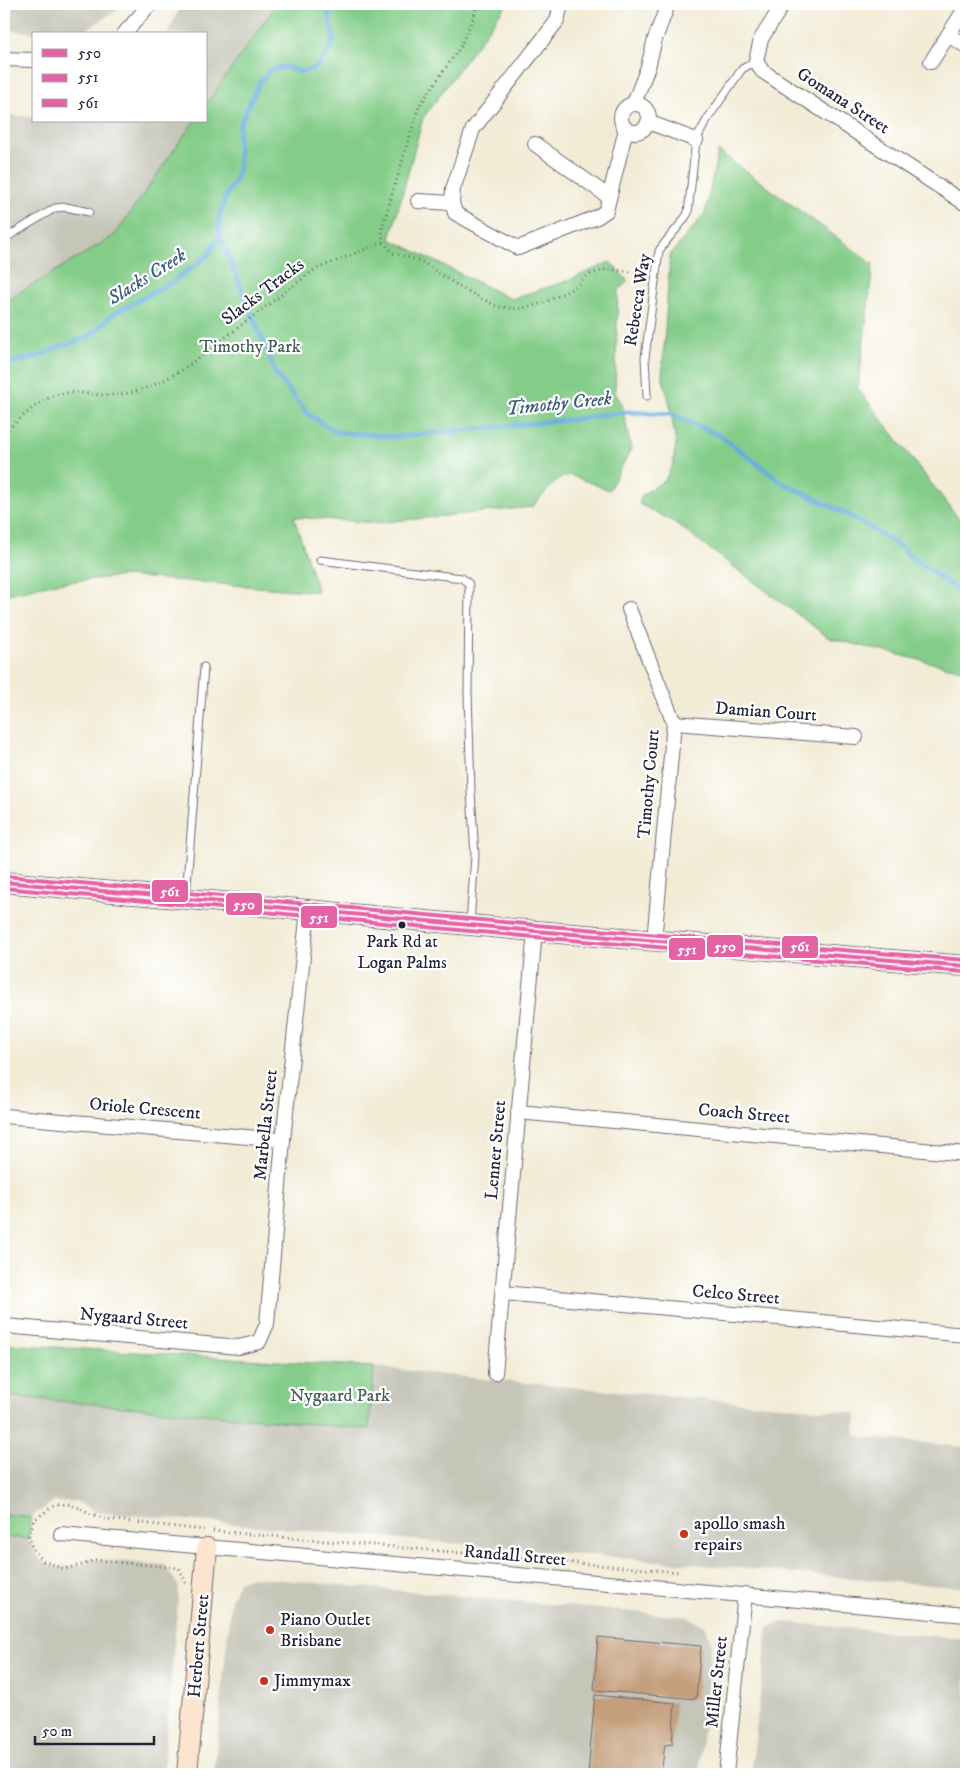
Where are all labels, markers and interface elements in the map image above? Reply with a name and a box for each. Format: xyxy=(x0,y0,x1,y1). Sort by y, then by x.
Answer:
legend xyxy=(32,32,208,122)
text: 550 xyxy=(78,44,101,63)
street label: Gomana Street xyxy=(793,63,894,139)
text: 551 xyxy=(78,68,98,87)
text: 561 xyxy=(78,94,99,113)
water label: Slacks Creek xyxy=(103,244,190,311)
street label: Rebecca Way xyxy=(620,252,656,348)
street label: Slacks Tracks xyxy=(217,254,309,330)
park label: Timothy Park xyxy=(199,336,301,358)
water label: Timothy Creek xyxy=(505,387,613,421)
street label: Damian Court xyxy=(714,697,818,727)
street label: Timothy Court xyxy=(633,728,665,840)
line badge: 561 xyxy=(151,879,189,903)
text: 561 xyxy=(159,883,180,901)
line badge: 550 xyxy=(225,892,263,916)
text: 550 xyxy=(232,896,255,914)
line badge: 551 xyxy=(300,905,338,929)
text: 551 xyxy=(308,909,329,927)
marker: Park Rd at Logan Palms xyxy=(397,920,407,930)
place label: Park Rd at Logan Palms xyxy=(357,931,447,974)
line badge: 550 xyxy=(706,934,744,958)
line badge: 561 xyxy=(781,935,819,959)
line badge: 551 xyxy=(668,937,706,961)
text: 550 xyxy=(713,938,736,956)
text: 561 xyxy=(789,938,810,956)
text: 551 xyxy=(676,941,697,959)
street label: Marbella Street xyxy=(249,1068,283,1182)
street label: Oriole Crescent xyxy=(88,1093,202,1125)
street label: Lenner Street xyxy=(481,1099,511,1201)
street label: Coach Street xyxy=(697,1099,791,1129)
street label: Celco Street xyxy=(691,1280,781,1310)
street label: Nygaard Street xyxy=(79,1303,189,1335)
park label: Nygaard Park xyxy=(290,1385,390,1407)
place label: apollo smash repairs xyxy=(694,1513,786,1556)
marker: apollo smash repairs xyxy=(678,1528,690,1540)
street label: Randall Street xyxy=(463,1541,567,1571)
street label: Herbert Street xyxy=(184,1593,215,1699)
place label: Piano Outlet Brisbane xyxy=(280,1609,371,1652)
marker: Piano Outlet Brisbane xyxy=(264,1624,276,1636)
street label: Miller Street xyxy=(701,1635,733,1729)
place label: Jimmymax xyxy=(272,1670,351,1692)
marker: Jimmymax xyxy=(258,1675,270,1687)
scale bar xyxy=(35,1713,154,1745)
text: 50 m xyxy=(42,1722,72,1741)

